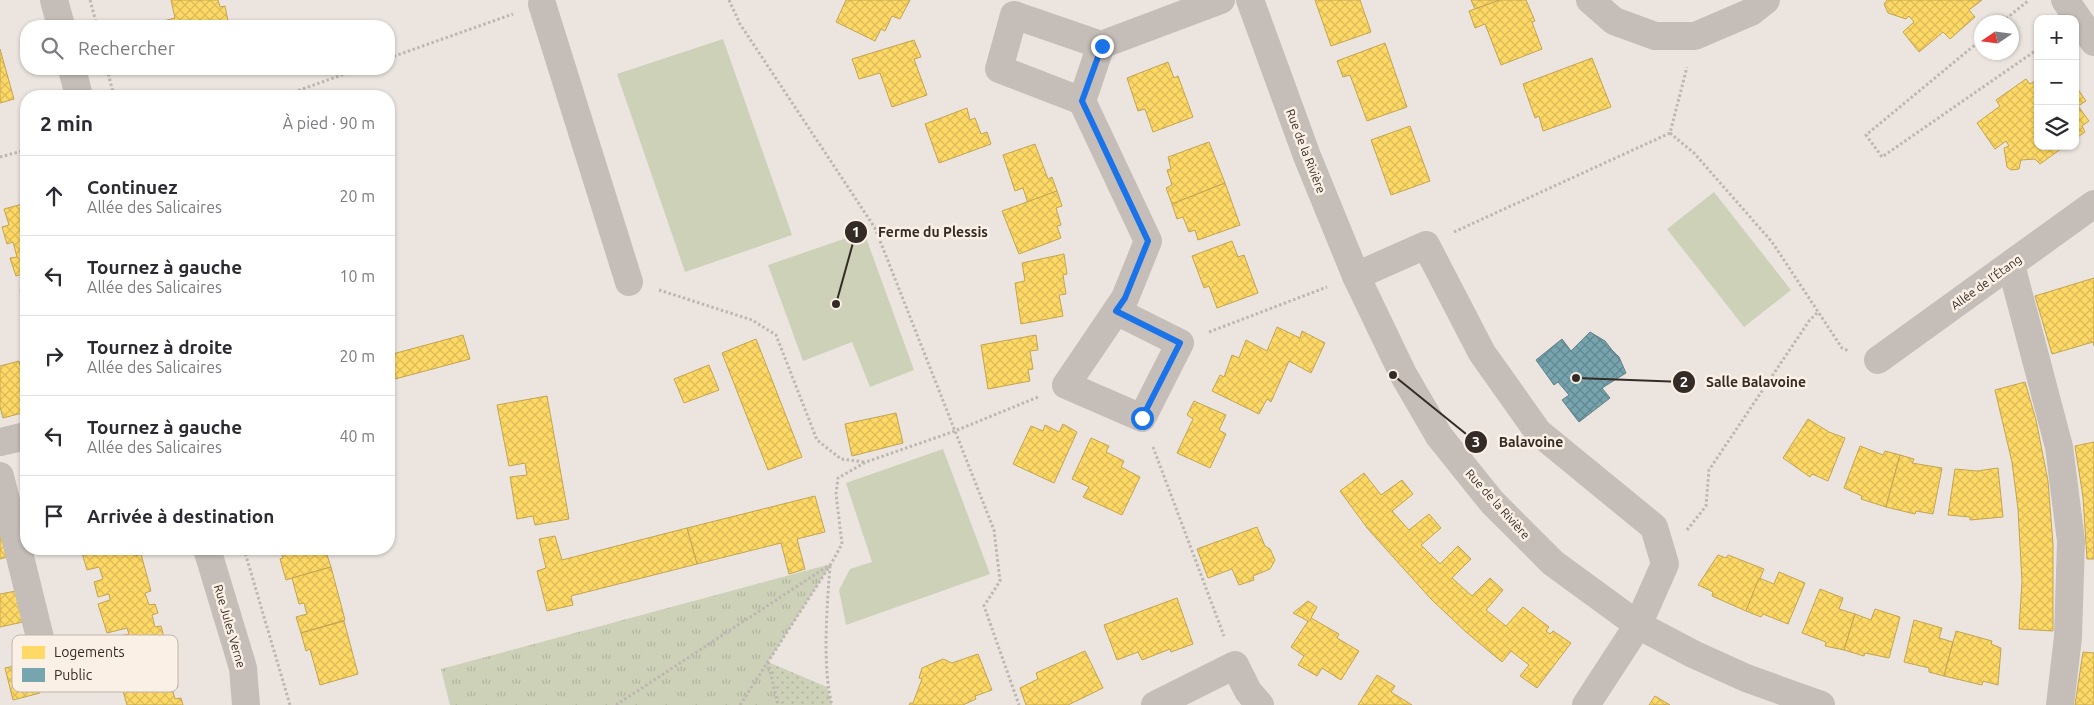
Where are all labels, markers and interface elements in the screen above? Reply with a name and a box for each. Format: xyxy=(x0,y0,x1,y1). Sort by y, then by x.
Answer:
north arrow xyxy=(1974,15,2019,60)
map controls xyxy=(2034,15,2079,150)
button: + xyxy=(2034,15,2079,60)
search box xyxy=(20,20,395,75)
icon: search xyxy=(38,34,66,62)
route end xyxy=(1091,35,1114,58)
text: Rechercher xyxy=(78,37,175,59)
button: − xyxy=(2034,60,2079,105)
button: layers xyxy=(2034,105,2079,150)
street label: Rue de la Rivière xyxy=(1284,107,1328,195)
text: 2 min xyxy=(40,111,93,135)
text: À pied · 90 m xyxy=(283,114,375,132)
text: Continuez xyxy=(87,176,177,198)
icon: ahead xyxy=(40,182,68,210)
text: 20 m xyxy=(339,187,375,205)
text: Allée des Salicaires xyxy=(87,198,222,216)
callout: Ferme du Plessis xyxy=(844,217,998,246)
text: 1 xyxy=(852,223,860,240)
text: Ferme du Plessis xyxy=(878,224,988,240)
street label: Allée de l’Étang xyxy=(1948,252,2024,312)
text: Tournez à gauche xyxy=(87,256,242,278)
icon: left xyxy=(40,262,68,290)
text: 10 m xyxy=(339,267,375,285)
text: Allée des Salicaires xyxy=(87,278,222,296)
text: Tournez à droite xyxy=(87,336,233,358)
icon: right xyxy=(40,342,68,370)
text: 20 m xyxy=(339,347,375,365)
text: Allée des Salicaires xyxy=(87,358,222,376)
callout: Salle Balavoine xyxy=(1671,367,1816,396)
text: 2 xyxy=(1680,373,1688,390)
text: Salle Balavoine xyxy=(1706,374,1806,390)
route start xyxy=(1131,407,1154,430)
text: Tournez à gauche xyxy=(87,416,242,438)
icon: left xyxy=(40,422,68,450)
text: 40 m xyxy=(339,427,375,445)
callout: Balavoine xyxy=(1464,428,1573,457)
text: 3 xyxy=(1472,433,1480,450)
text: Balavoine xyxy=(1499,434,1563,450)
text: Allée des Salicaires xyxy=(87,438,222,456)
street label: Rue de la Rivière xyxy=(1463,467,1533,541)
icon: arrive xyxy=(40,502,68,530)
text: Arrivée à destination xyxy=(87,505,274,527)
street label: Rue Jules Verne xyxy=(212,583,248,669)
legend xyxy=(12,635,178,692)
text: Logements xyxy=(54,644,124,660)
text: Public xyxy=(54,667,93,683)

